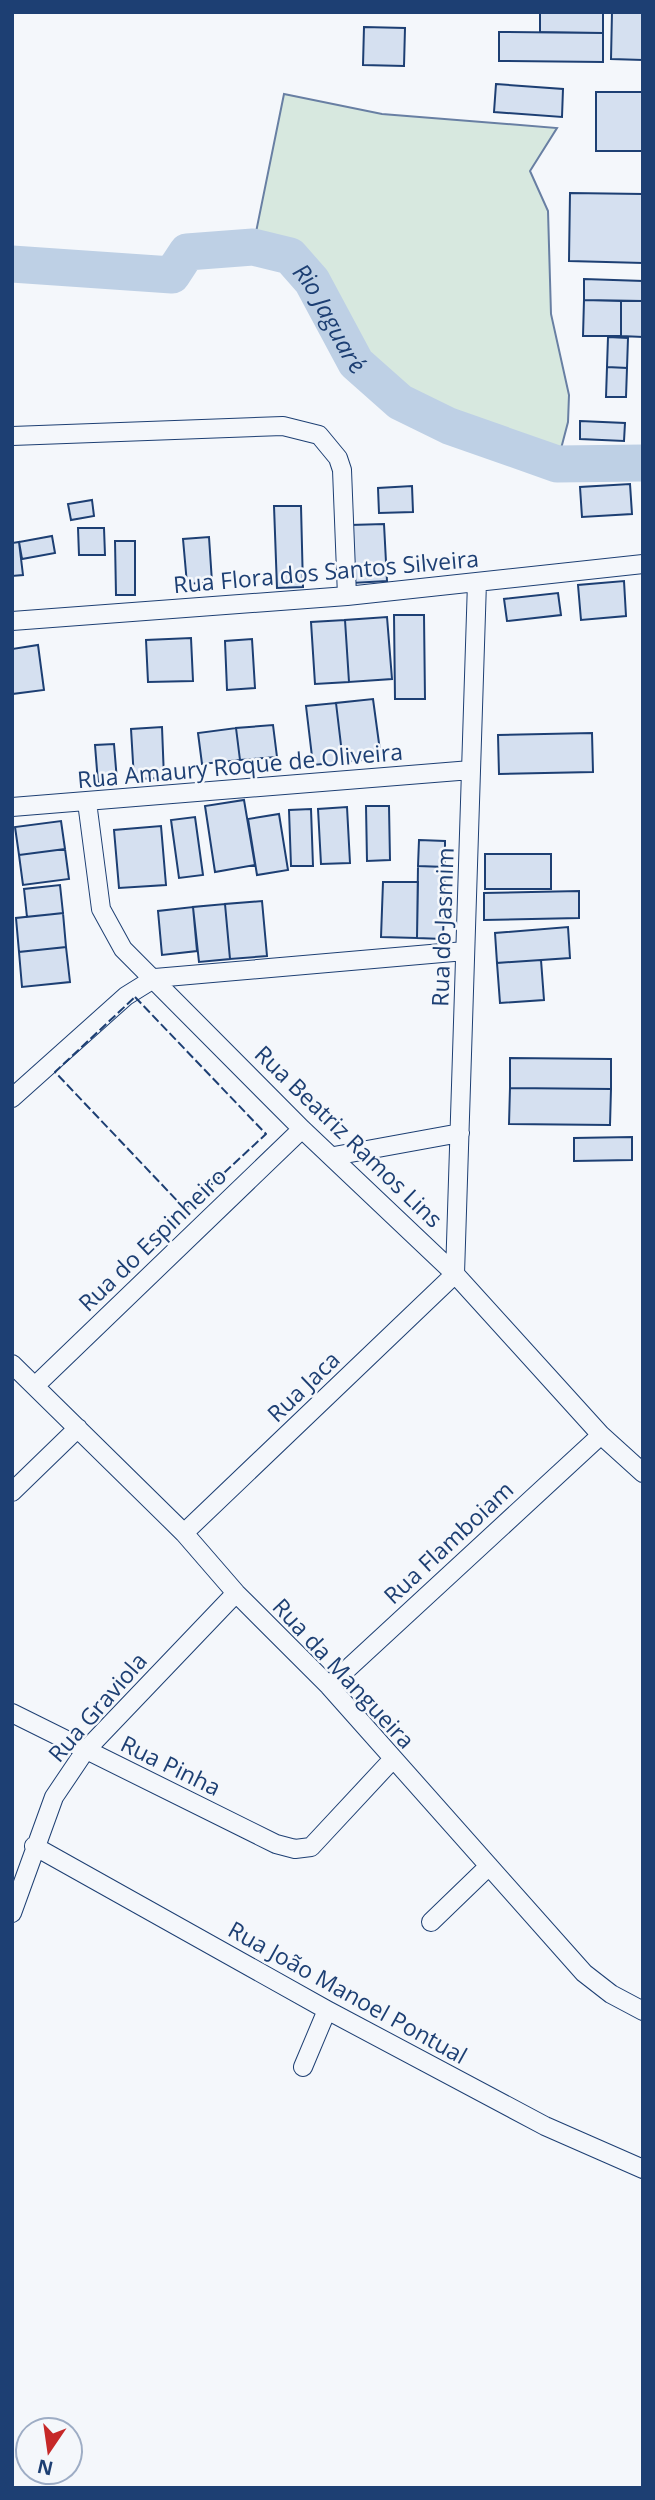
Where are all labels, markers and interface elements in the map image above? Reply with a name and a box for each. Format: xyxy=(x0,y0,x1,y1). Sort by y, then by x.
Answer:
water label: Rio Jaguaré xyxy=(286,255,373,381)
street label: Rua Flora dos Santos Silveira xyxy=(172,542,480,600)
street label: Rua Amaury Roque de Oliveira xyxy=(76,735,404,795)
street label: Rua do Jasmim xyxy=(423,847,461,1007)
street label: Rua Beatriz Ramos Lins xyxy=(248,1038,450,1234)
street label: Rua do Espinheiro xyxy=(71,1160,233,1318)
street label: Rua Jaca xyxy=(260,1343,346,1429)
street label: Rua Flamboiam xyxy=(376,1473,520,1611)
street label: Rua da Mangueira xyxy=(266,1591,422,1755)
street label: Rua Graviola xyxy=(40,1645,154,1769)
street label: Rua Pinha xyxy=(116,1727,226,1803)
street label: Rua João Manoel Pontual xyxy=(223,1913,473,2071)
north arrow xyxy=(14,2416,84,2486)
text: N xyxy=(35,2453,56,2482)

